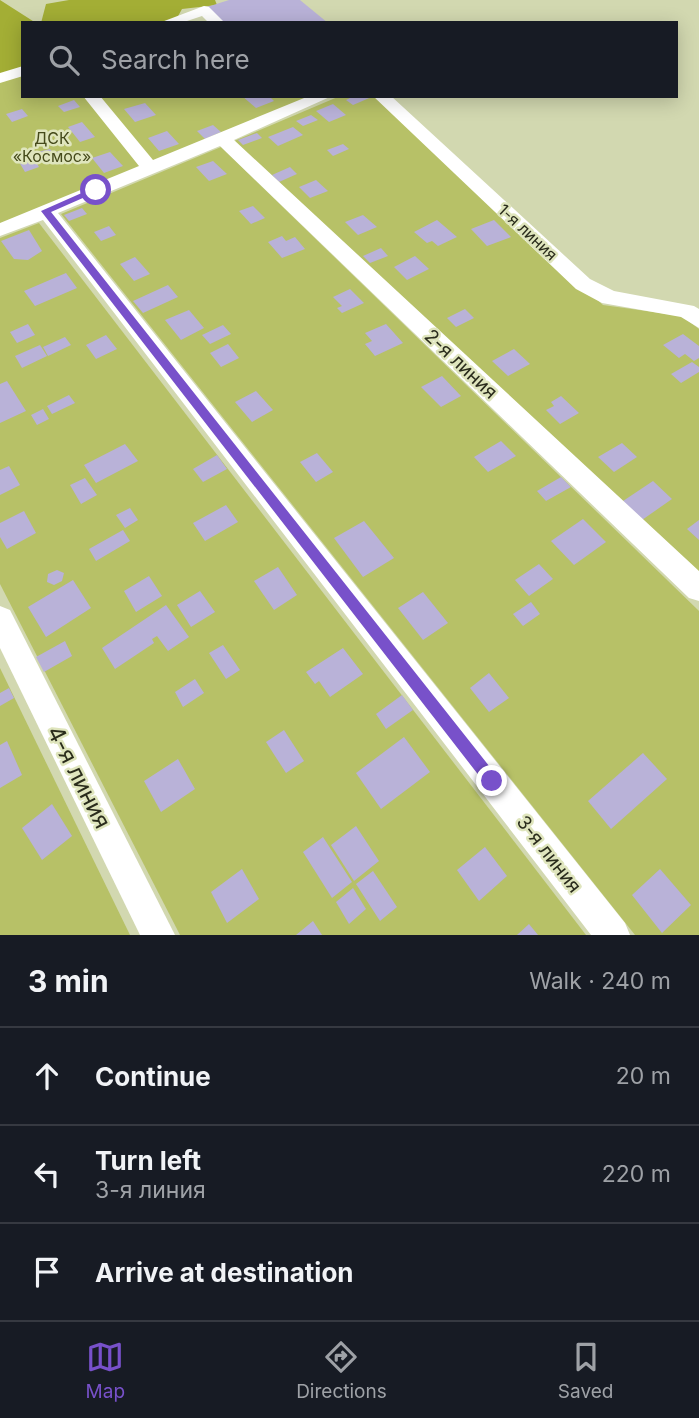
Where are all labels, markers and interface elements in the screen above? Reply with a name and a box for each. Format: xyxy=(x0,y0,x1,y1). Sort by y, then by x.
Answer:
search box xyxy=(21,21,678,98)
icon: search xyxy=(45,41,83,79)
text: Search here xyxy=(101,44,250,75)
park label: ДСК «Космос» xyxy=(13,128,91,166)
route start xyxy=(80,174,111,205)
street label: 1-я линия xyxy=(494,200,562,264)
street label: 2-я линия xyxy=(420,324,502,404)
street label: 4-я линия xyxy=(41,721,117,833)
route end xyxy=(476,765,507,796)
street label: 3-я линия xyxy=(512,811,586,897)
text: 3 min xyxy=(28,963,109,999)
text: Walk · 240 m xyxy=(529,967,671,995)
icon: ahead xyxy=(28,1057,66,1095)
text: Continue xyxy=(95,1061,211,1092)
text: 20 m xyxy=(616,1062,671,1090)
text: Turn left xyxy=(95,1145,201,1176)
icon: left xyxy=(28,1155,66,1193)
text: 220 m xyxy=(602,1160,671,1188)
text: 3-я линия xyxy=(95,1176,206,1204)
icon: arrive xyxy=(28,1253,66,1291)
text: Arrive at destination xyxy=(95,1257,354,1288)
tab: Map xyxy=(86,1338,125,1403)
tab: Directions xyxy=(296,1338,387,1403)
tab: Saved xyxy=(558,1338,613,1403)

